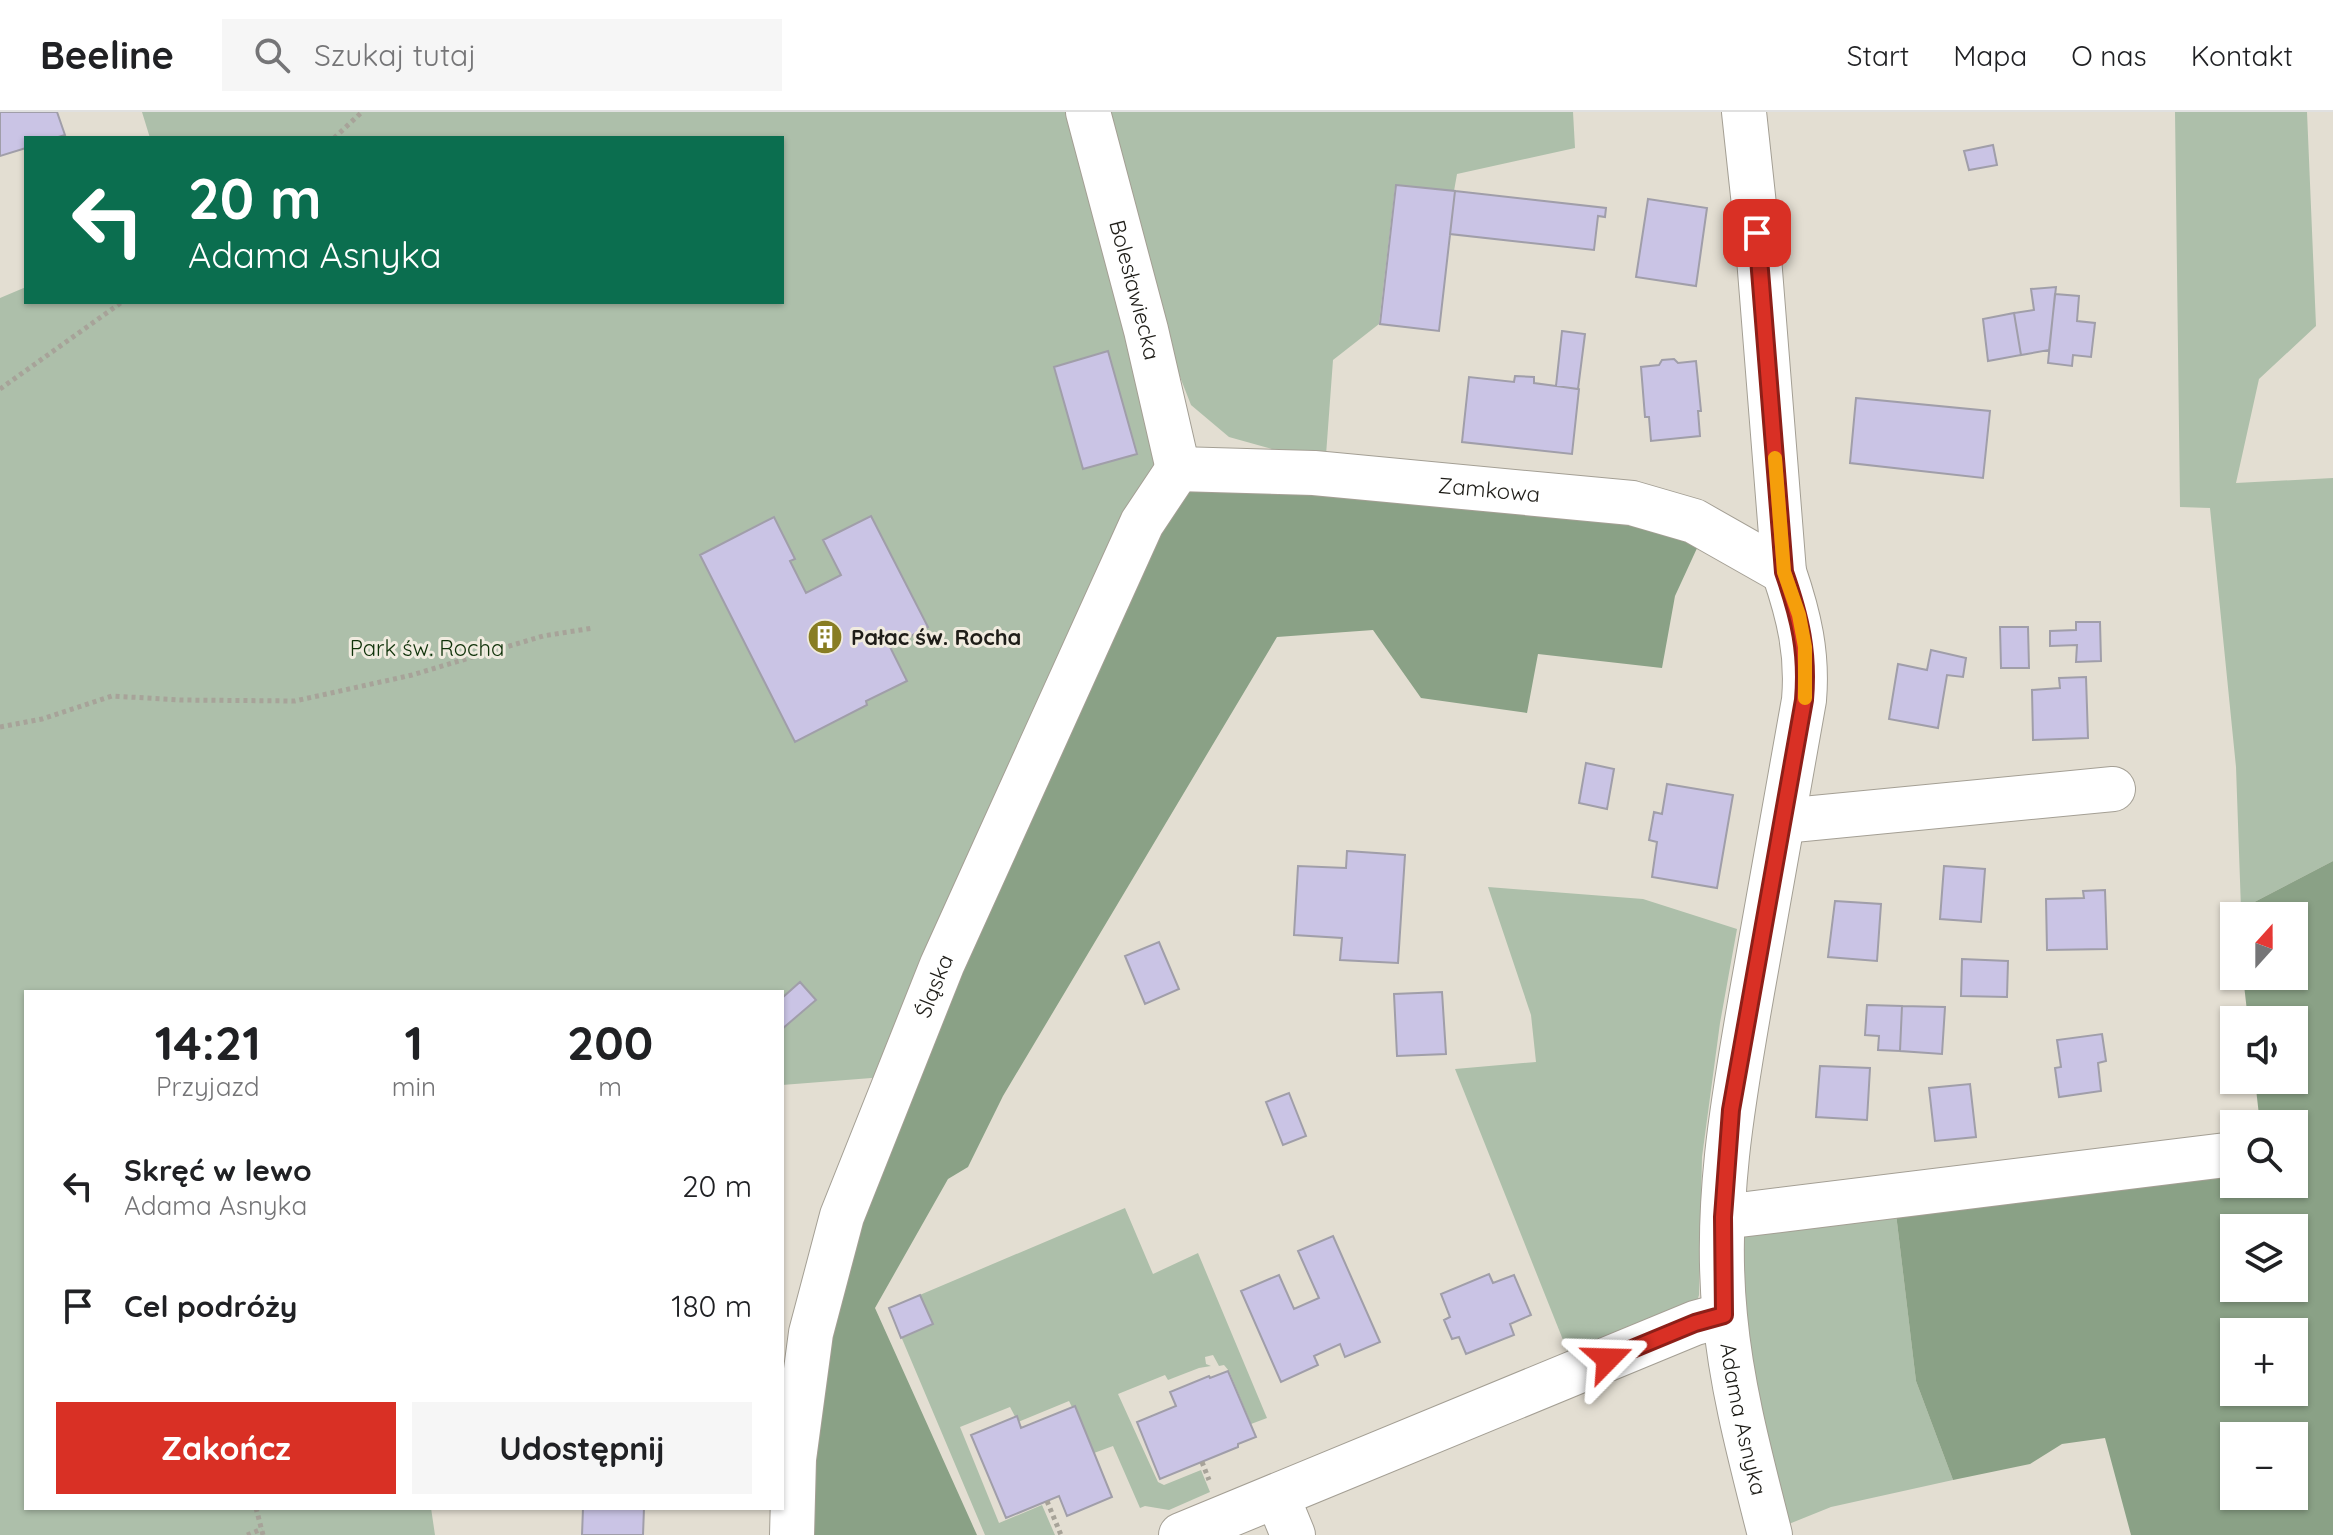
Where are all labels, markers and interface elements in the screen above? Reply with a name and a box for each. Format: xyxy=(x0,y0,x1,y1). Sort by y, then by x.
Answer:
search box xyxy=(222,19,782,91)
text: Beeline xyxy=(40,31,174,79)
icon: search xyxy=(250,33,294,77)
text: Szukaj tutaj xyxy=(314,36,476,74)
text: Start xyxy=(1847,38,1909,73)
text: Mapa xyxy=(1953,38,2027,73)
text: O nas xyxy=(2071,38,2147,73)
text: Kontakt xyxy=(2191,38,2293,73)
text: 20 m xyxy=(188,163,322,233)
icon: left xyxy=(56,168,160,272)
pin xyxy=(1723,199,1791,267)
icon: arrive xyxy=(1735,211,1779,255)
street label: Bolesławiecka xyxy=(1103,217,1166,363)
text: Adama Asnyka xyxy=(188,232,442,277)
street label: Zamkowa xyxy=(1437,471,1541,508)
building icon: Pałac św. Rocha xyxy=(806,618,844,656)
place label: Pałac św. Rocha xyxy=(851,623,1021,651)
park label: Park św. Rocha xyxy=(350,634,504,662)
north arrow xyxy=(2220,902,2308,990)
map controls xyxy=(2220,902,2308,1510)
street label: Śląska xyxy=(908,950,959,1022)
button: sound xyxy=(2220,1006,2308,1094)
text: 14:21 xyxy=(155,1012,261,1072)
text: 1 xyxy=(405,1012,423,1072)
text: 200 xyxy=(567,1012,653,1072)
text: Przyjazd xyxy=(156,1070,260,1103)
text: min xyxy=(392,1070,436,1103)
text: m xyxy=(598,1070,622,1103)
button: search xyxy=(2220,1110,2308,1198)
text: Skręć w lewo xyxy=(124,1151,312,1189)
icon: left xyxy=(56,1164,100,1208)
text: 20 m xyxy=(682,1167,752,1205)
text: Adama Asnyka xyxy=(124,1189,307,1222)
button: layers xyxy=(2220,1214,2308,1302)
icon: arrive xyxy=(56,1284,100,1328)
text: Cel podróży xyxy=(124,1287,297,1325)
text: 180 m xyxy=(671,1287,752,1325)
position arrow xyxy=(1566,1317,1650,1401)
button: + xyxy=(2220,1318,2308,1406)
street label: Adama Asnyka xyxy=(1714,1341,1773,1498)
button: Zakończ xyxy=(56,1402,396,1494)
button: Udostępnij xyxy=(412,1402,752,1494)
button: − xyxy=(2220,1422,2308,1510)

